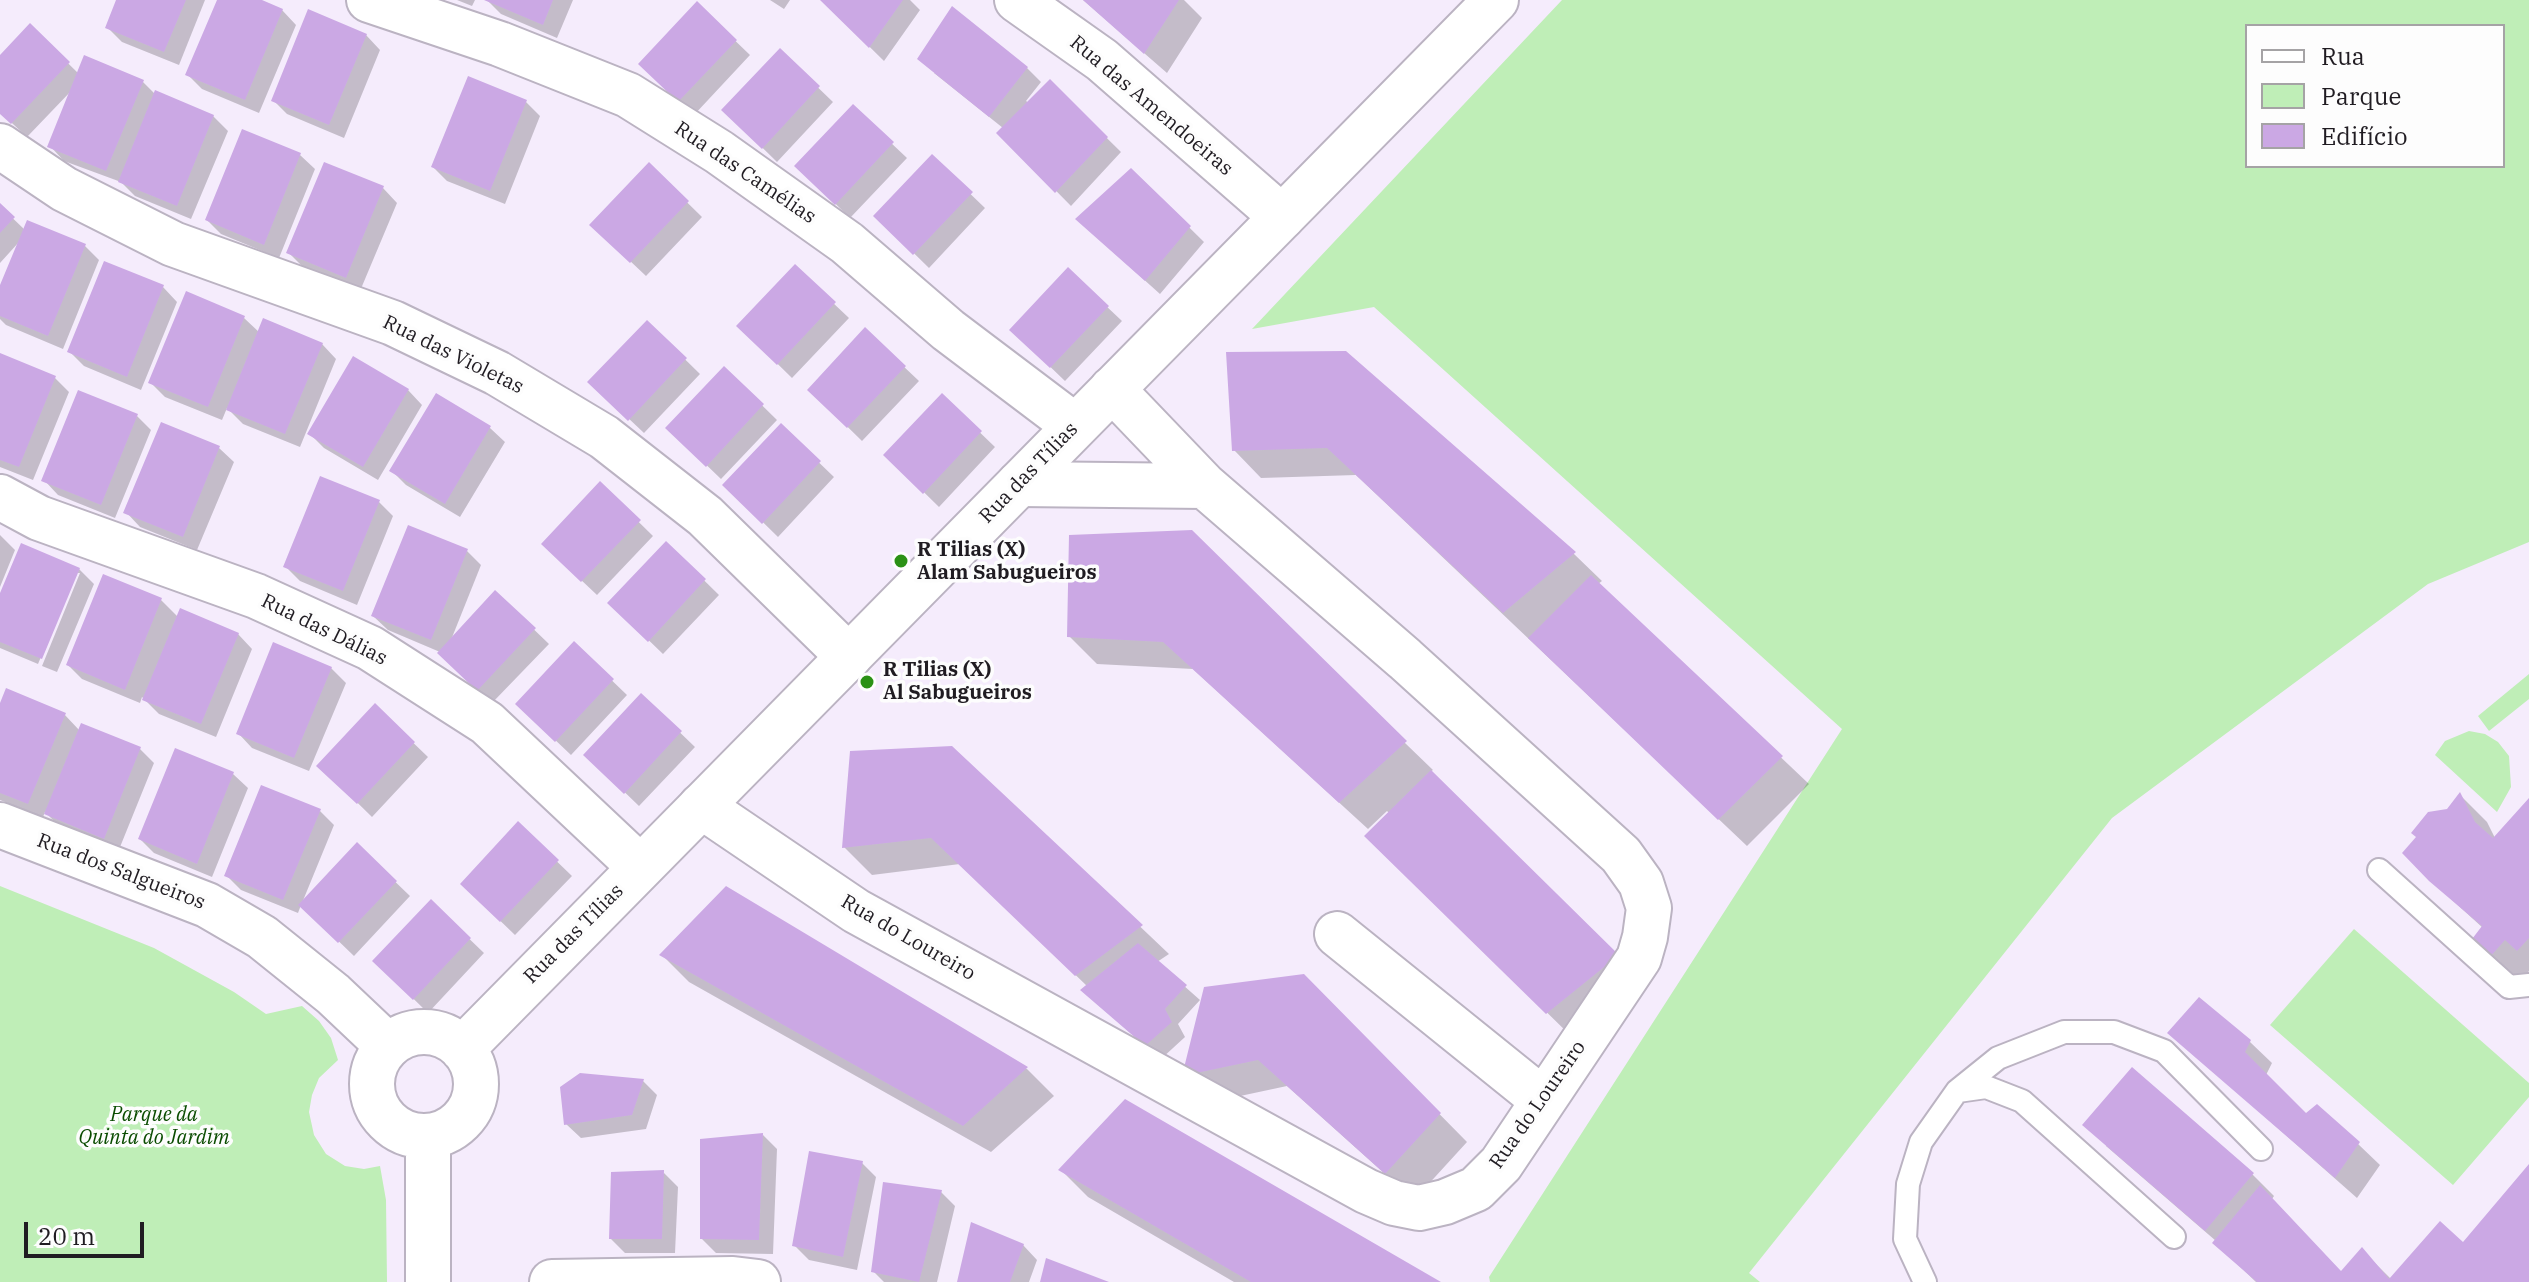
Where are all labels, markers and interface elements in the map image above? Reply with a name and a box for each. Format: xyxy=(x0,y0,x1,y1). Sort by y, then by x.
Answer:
legend xyxy=(2245,24,2505,168)
street label: Rua das Amendoeiras xyxy=(1065,31,1237,181)
text: Rua xyxy=(2321,40,2365,72)
text: Parque xyxy=(2321,80,2401,112)
street label: Rua das Camélias xyxy=(670,117,820,229)
text: Edifício xyxy=(2321,120,2408,152)
street label: Rua das Violetas xyxy=(379,311,527,399)
street label: Rua das Tílias xyxy=(975,418,1083,528)
place label: R Tilias (X) Alam Sabugueiros xyxy=(917,538,1097,585)
marker: R Tilias (X) Alam Sabugueiros xyxy=(892,552,910,570)
street label: Rua das Dálias xyxy=(257,589,391,671)
place label: R Tilias (X) Al Sabugueiros xyxy=(883,658,1032,705)
marker: R Tilias (X) Al Sabugueiros xyxy=(858,673,876,691)
street label: Rua dos Salgueiros xyxy=(34,829,208,915)
street label: Rua das Tílias xyxy=(519,879,629,989)
street label: Rua do Loureiro xyxy=(837,890,979,986)
street label: Rua do Loureiro xyxy=(1485,1036,1591,1174)
park label: Parque da Quinta do Jardim xyxy=(79,1103,229,1150)
scale bar xyxy=(28,1206,148,1256)
text: 20 m xyxy=(38,1220,95,1252)

